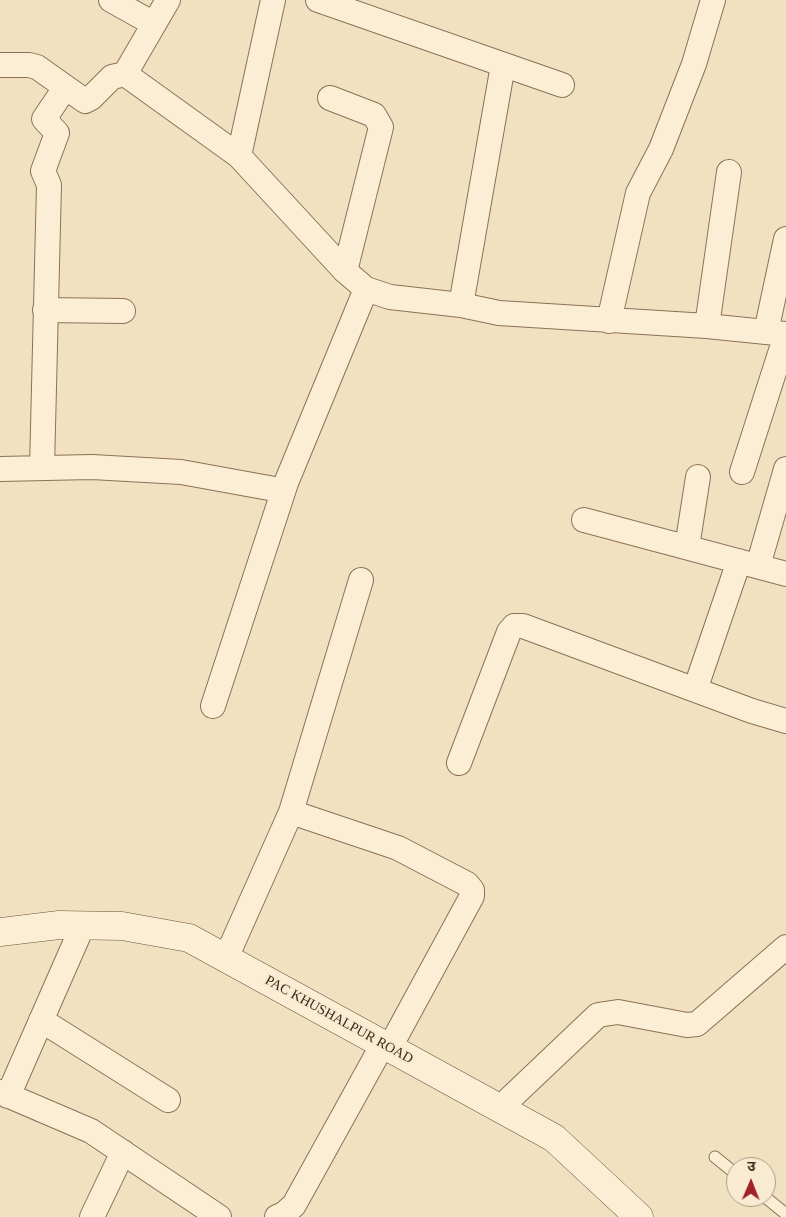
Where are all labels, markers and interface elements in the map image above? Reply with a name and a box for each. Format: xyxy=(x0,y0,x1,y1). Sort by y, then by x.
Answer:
street label: PAC KHUSHALPUR ROAD xyxy=(264,973,414,1067)
north arrow xyxy=(726,1157,776,1207)
text: उ xyxy=(747,1158,756,1177)

